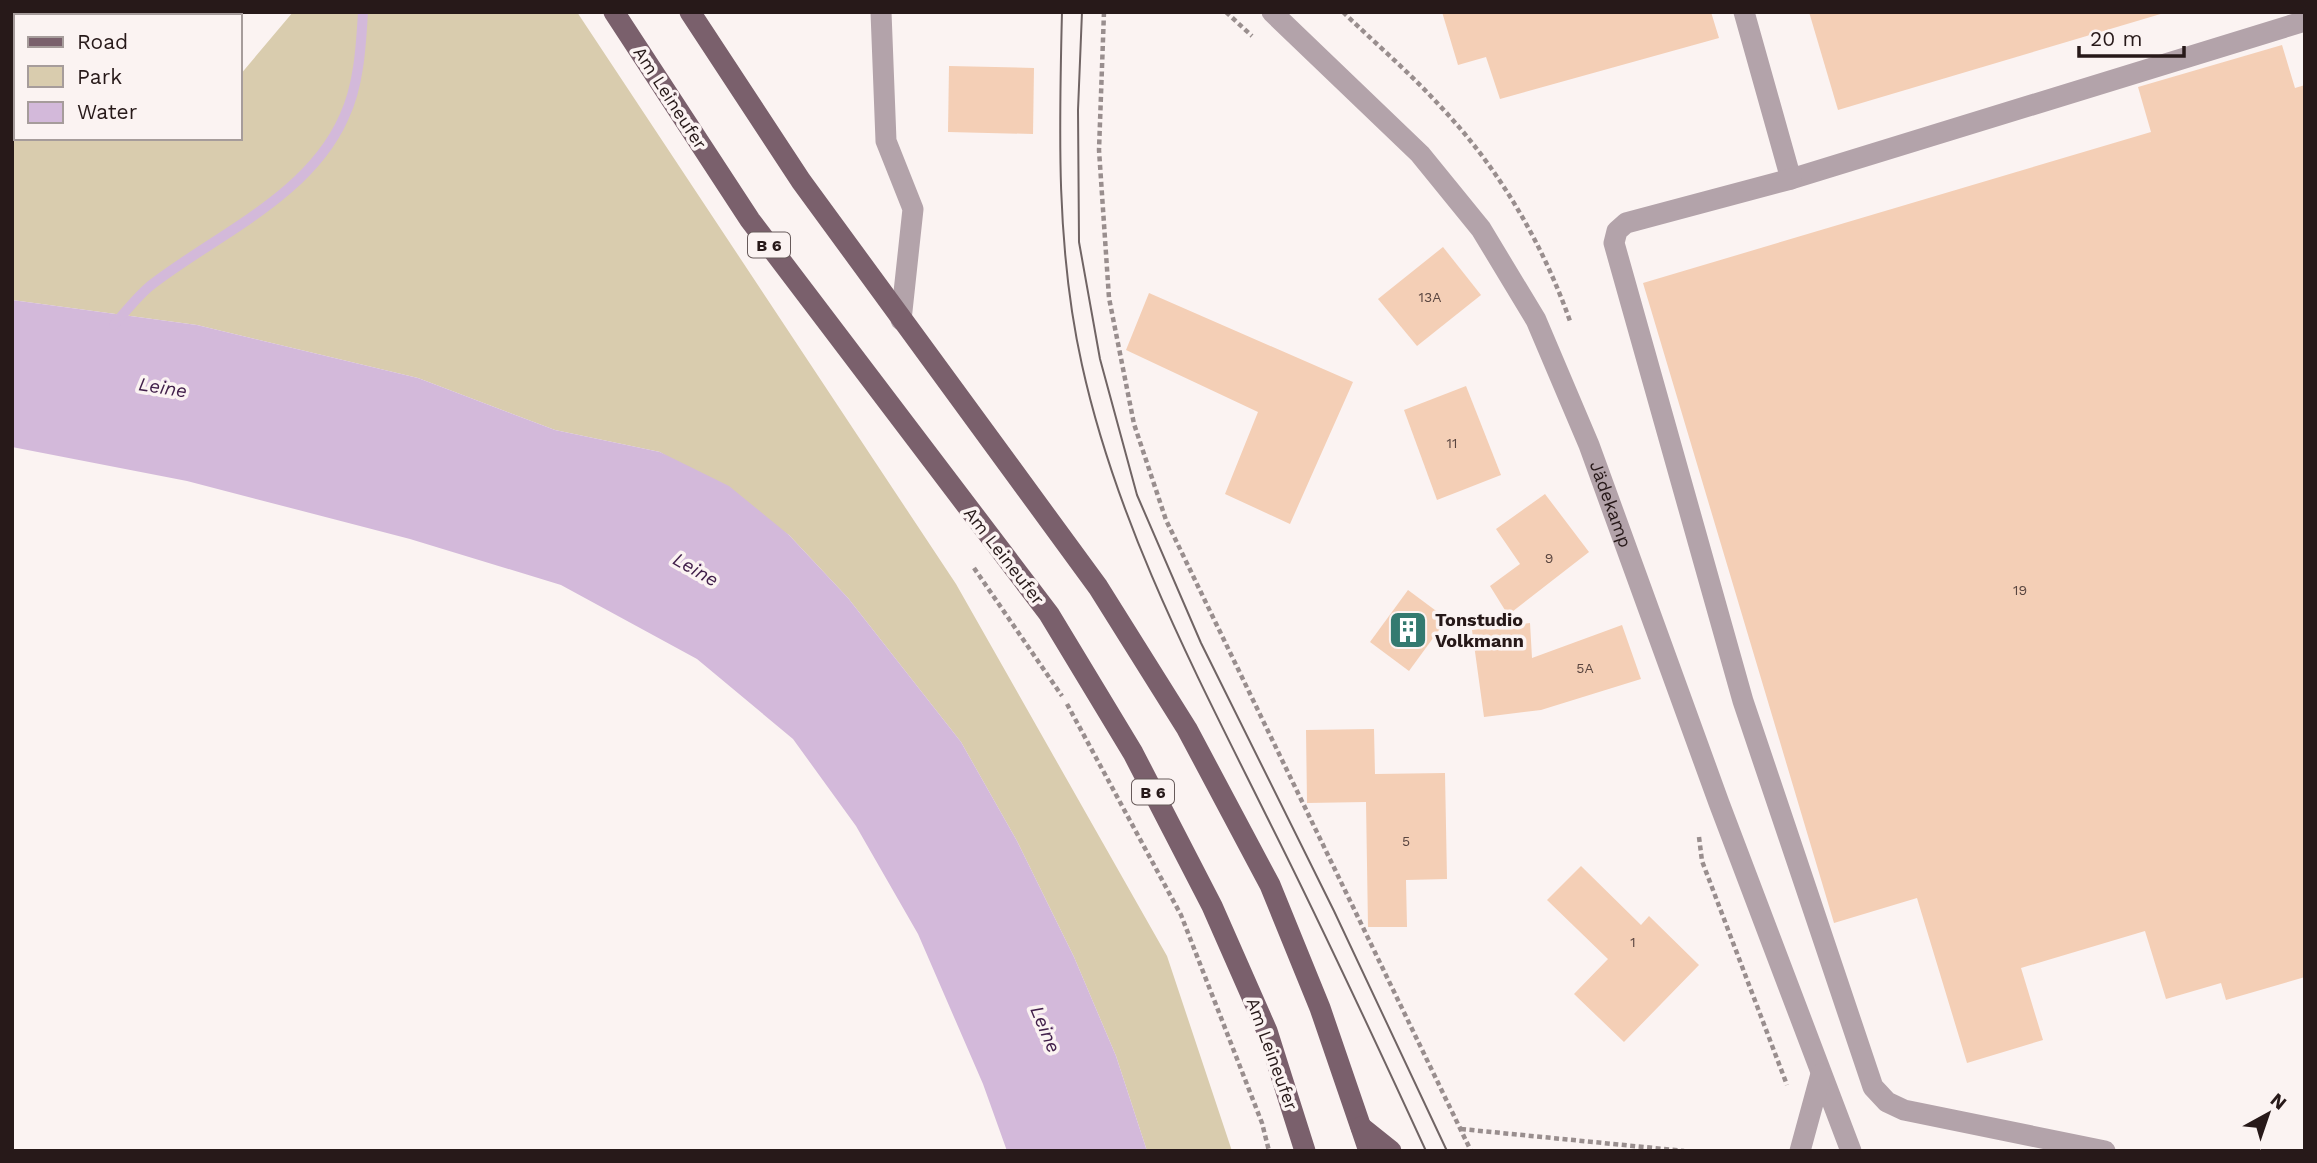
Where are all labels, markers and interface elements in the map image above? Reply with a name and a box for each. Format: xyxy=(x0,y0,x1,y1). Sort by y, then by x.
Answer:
legend xyxy=(14,14,242,140)
scale bar xyxy=(2079,14,2184,58)
text: 20 m xyxy=(2090,26,2142,51)
text: Road xyxy=(77,29,128,54)
street label: Am Leineufer xyxy=(629,43,711,153)
text: Park xyxy=(77,64,122,89)
text: Water xyxy=(77,99,138,124)
road number: B 6 xyxy=(748,232,790,258)
house number: 13A xyxy=(1419,289,1441,305)
water label: Leine xyxy=(137,372,189,403)
house number: 11 xyxy=(1447,435,1457,451)
street label: Jädekamp xyxy=(1586,458,1636,550)
street label: Am Leineufer xyxy=(960,503,1049,609)
water label: Leine xyxy=(669,547,723,592)
house number: 9 xyxy=(1545,550,1553,566)
house number: 19 xyxy=(2013,582,2027,598)
building icon: Tonstudio Volkmann xyxy=(1387,609,1429,651)
place label: Tonstudio Volkmann xyxy=(1435,609,1524,651)
house number: 5A xyxy=(1576,660,1594,676)
road number: B 6 xyxy=(1132,779,1174,804)
house number: 5 xyxy=(1402,833,1410,849)
house number: 1 xyxy=(1630,934,1636,950)
street label: Am Leineufer xyxy=(1242,995,1303,1113)
water label: Leine xyxy=(1025,1002,1066,1056)
north arrow xyxy=(2233,1079,2303,1149)
text: N xyxy=(2266,1088,2291,1115)

